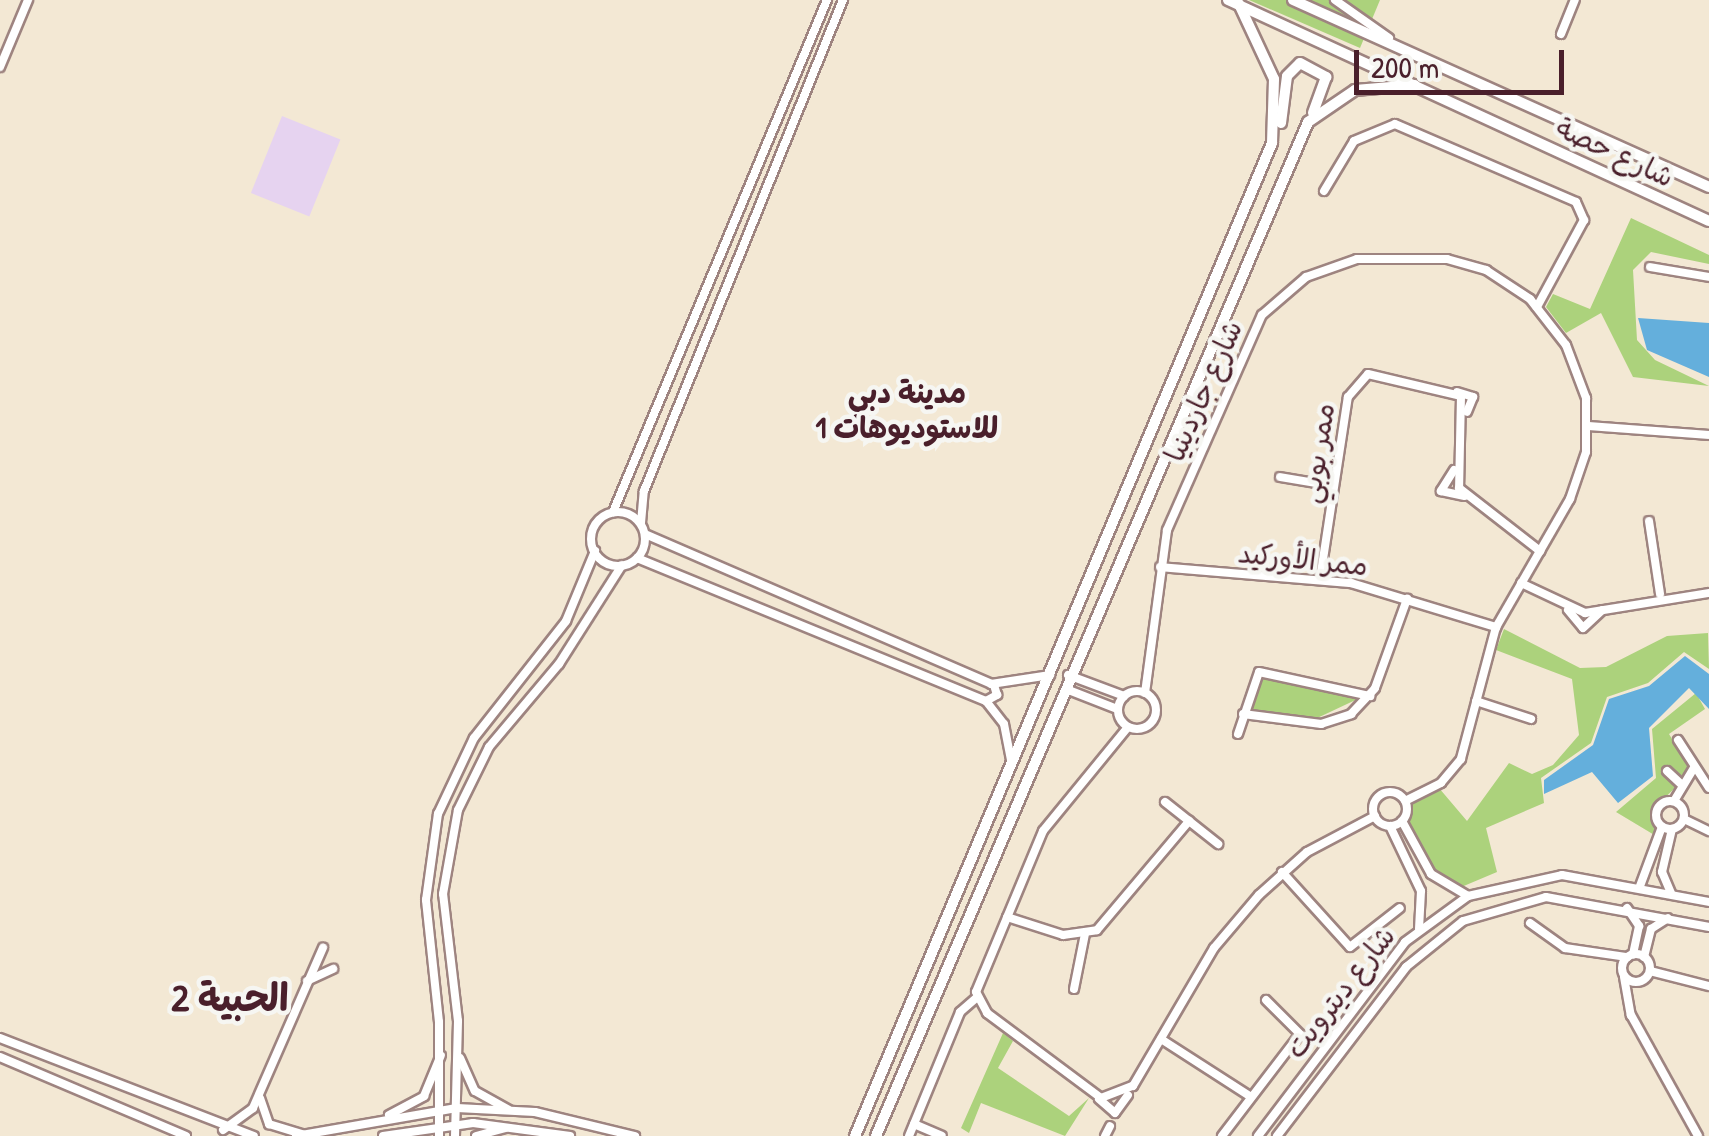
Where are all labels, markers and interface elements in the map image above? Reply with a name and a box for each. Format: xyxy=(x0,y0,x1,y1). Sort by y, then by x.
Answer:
scale bar xyxy=(1359,30,1569,92)
text: 200 m xyxy=(1371,47,1439,87)
street label: شارع حصة xyxy=(1551,110,1679,194)
street label: شارع جاردينيا xyxy=(1157,315,1249,467)
district label: مدينة دبي للاستوديوهات 1 xyxy=(816,374,998,444)
street label: ممر بوبي xyxy=(1293,401,1341,505)
street label: ممر الأوركيد xyxy=(1236,535,1370,583)
street label: شارع ديترويت xyxy=(1278,920,1402,1064)
district label: الحبية 2 xyxy=(171,975,289,1021)

